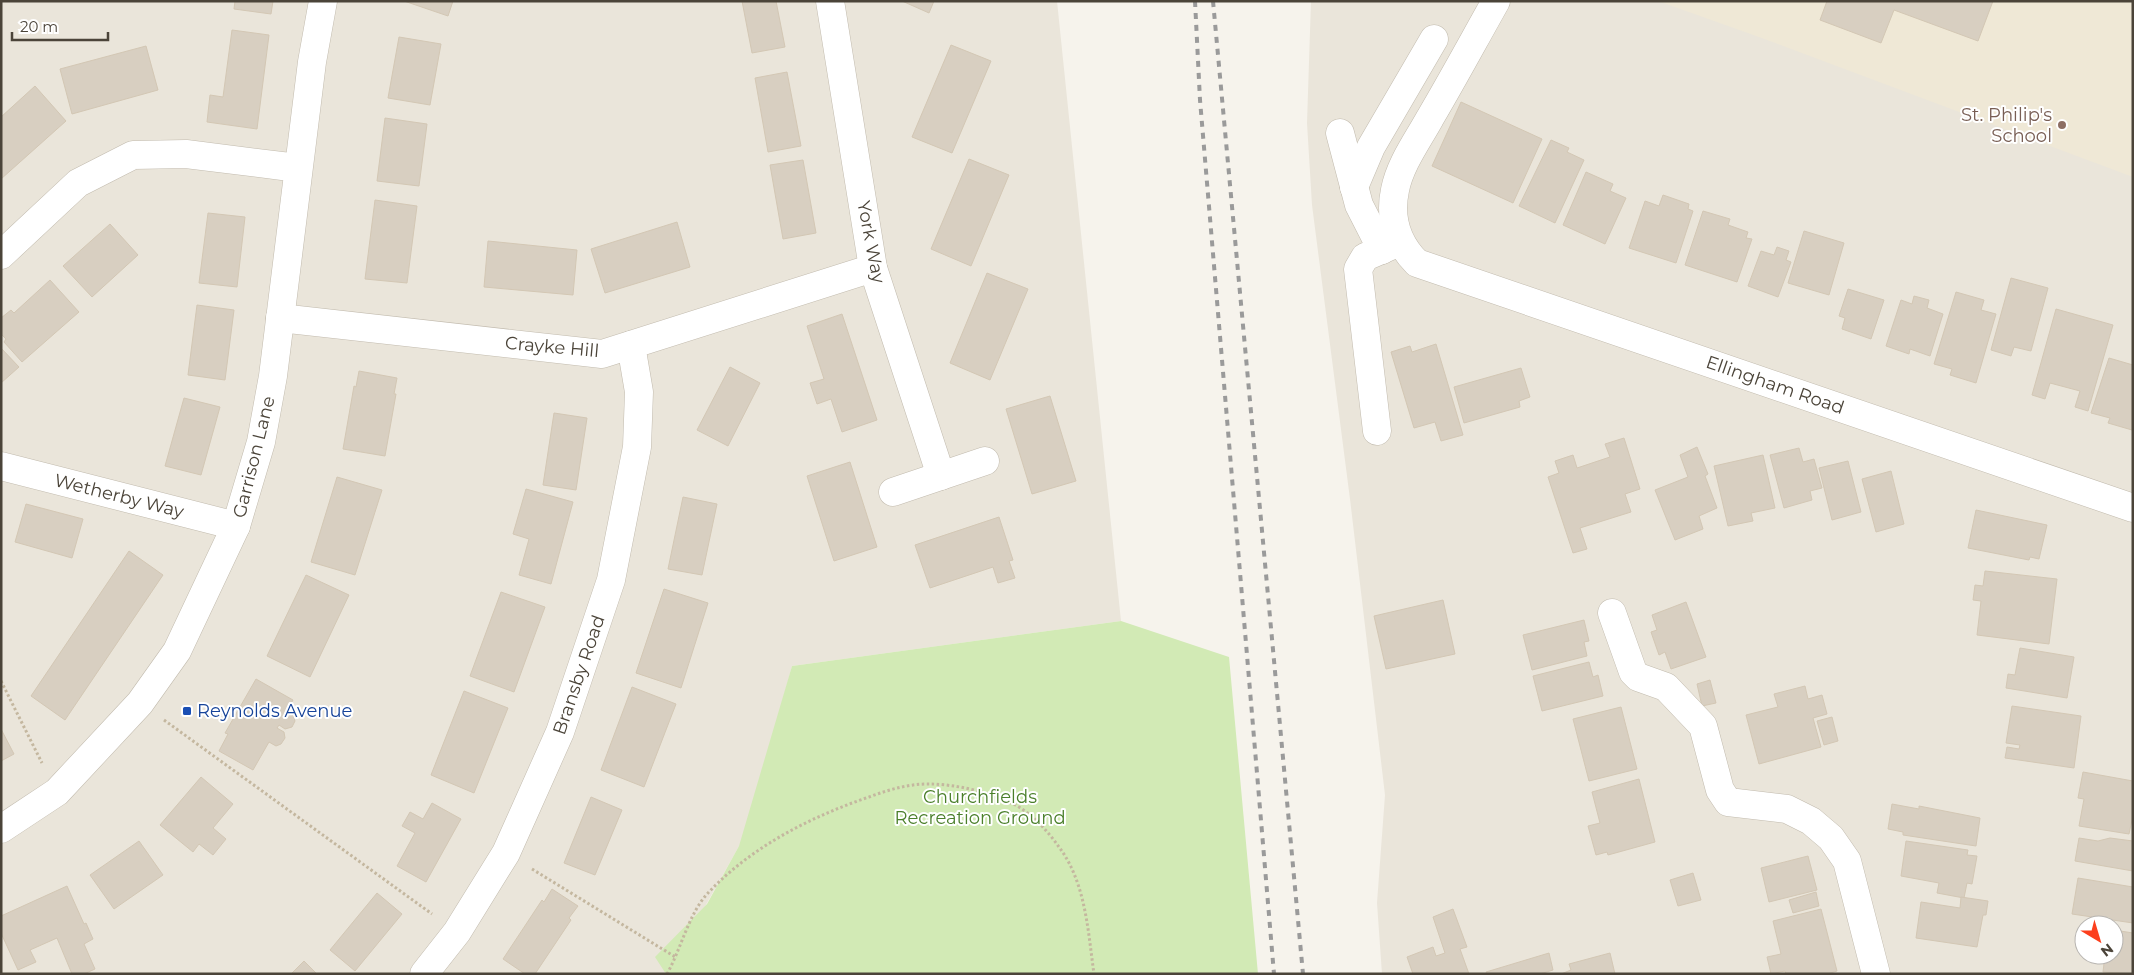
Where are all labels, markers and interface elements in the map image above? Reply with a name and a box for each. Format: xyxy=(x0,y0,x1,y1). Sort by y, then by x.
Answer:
scale bar xyxy=(12,10,109,42)
text: 20 m xyxy=(20,17,58,36)
place label: St. Philip's School xyxy=(1961,104,2052,147)
marker: St. Philip's School xyxy=(2056,119,2068,131)
street label: York Way xyxy=(852,199,890,285)
street label: Crayke Hill xyxy=(504,332,600,362)
street label: Ellingham Road xyxy=(1703,351,1847,419)
street label: Garrison Lane xyxy=(228,394,280,520)
street label: Wetherby Way xyxy=(52,469,186,523)
street label: Bransby Road xyxy=(548,612,610,738)
place label: Reynolds Avenue xyxy=(197,700,353,722)
marker: Reynolds Avenue xyxy=(181,705,193,717)
park label: Churchfields Recreation Ground xyxy=(894,786,1066,829)
north arrow xyxy=(2074,915,2124,965)
text: N xyxy=(2097,940,2117,961)

